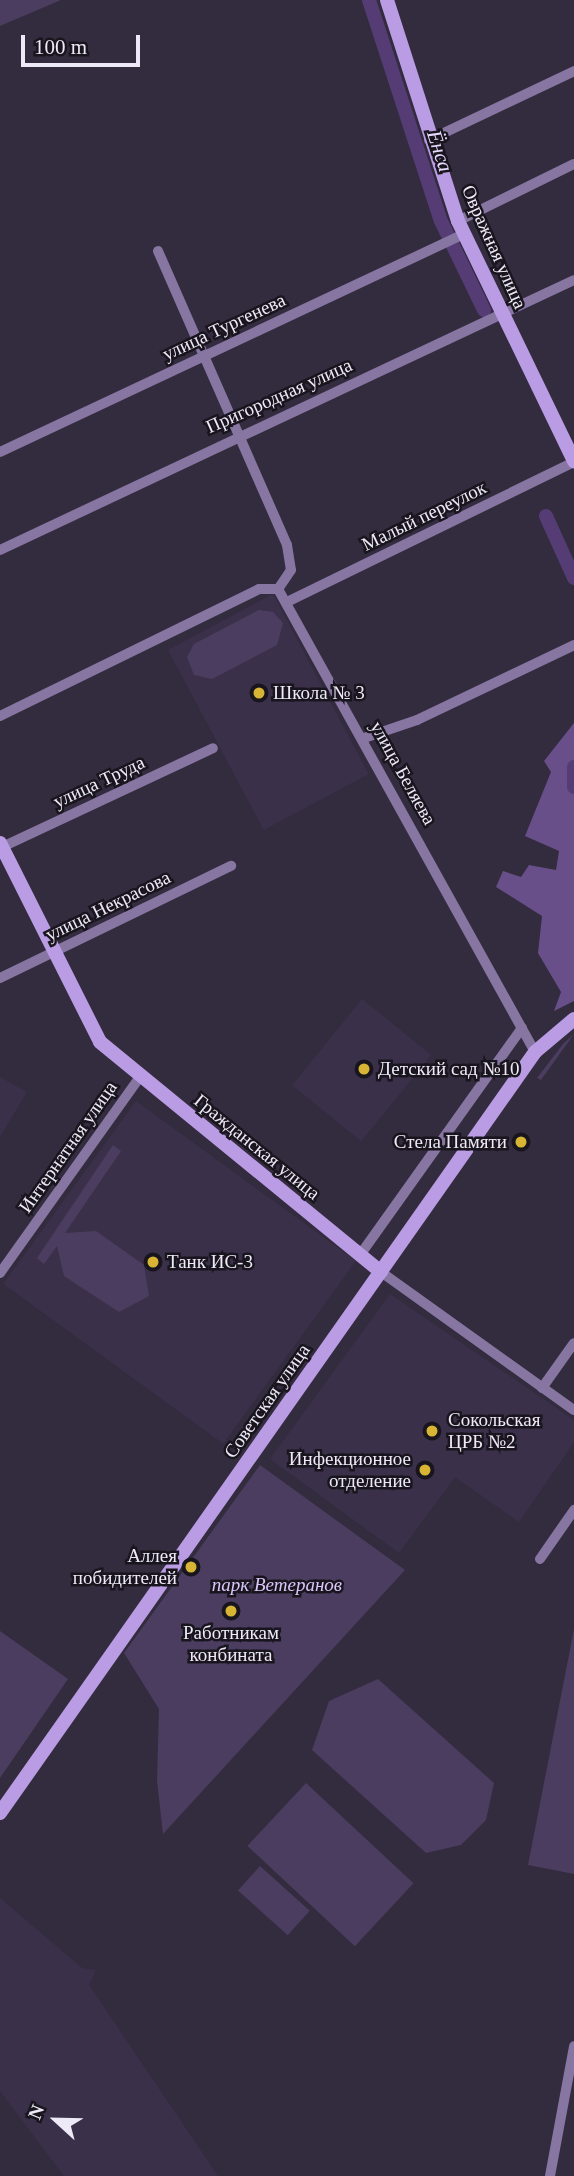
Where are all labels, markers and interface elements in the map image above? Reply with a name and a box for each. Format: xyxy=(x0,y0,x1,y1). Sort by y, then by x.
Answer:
scale bar xyxy=(24,21,144,65)
text: 100 m xyxy=(34,35,87,59)
water label: Ёнса xyxy=(421,127,459,175)
street label: Овражная улица xyxy=(457,182,531,312)
street label: улица Тургенева xyxy=(159,289,289,365)
street label: Пригородная улица xyxy=(202,354,356,438)
street label: Малый переулок xyxy=(358,476,490,556)
place label: Школа № 3 xyxy=(273,682,365,704)
marker: Школа № 3 xyxy=(251,685,267,701)
street label: улица Беляева xyxy=(365,717,441,829)
street label: улица Труда xyxy=(50,751,148,813)
street label: улица Некрасова xyxy=(42,866,174,946)
place label: Детский сад №10 xyxy=(378,1058,520,1080)
marker: Детский сад №10 xyxy=(356,1061,372,1077)
street label: Интернатная улица xyxy=(14,1077,122,1217)
street label: Гражданская улица xyxy=(189,1089,325,1205)
place label: Стела Памяти xyxy=(394,1131,507,1153)
marker: Стела Памяти xyxy=(513,1134,529,1150)
place label: Танк ИС-3 xyxy=(167,1251,253,1273)
marker: Танк ИС-3 xyxy=(145,1254,161,1270)
street label: Советская улица xyxy=(219,1339,315,1463)
place label: Сокольская ЦРБ №2 xyxy=(448,1409,540,1453)
marker: Сокольская ЦРБ №2 xyxy=(422,1421,442,1441)
place label: Инфекционное отделение xyxy=(289,1448,411,1492)
marker: Инфекционное отделение xyxy=(417,1462,433,1478)
place label: Аллея побидителей xyxy=(73,1545,177,1589)
marker: Аллея побидителей xyxy=(183,1559,199,1575)
park label: парк Ветеранов xyxy=(212,1574,342,1596)
marker: Работникам конбината xyxy=(223,1603,239,1619)
place label: Работникам конбината xyxy=(183,1622,279,1666)
north arrow xyxy=(21,2085,91,2155)
text: N xyxy=(24,2102,48,2122)

